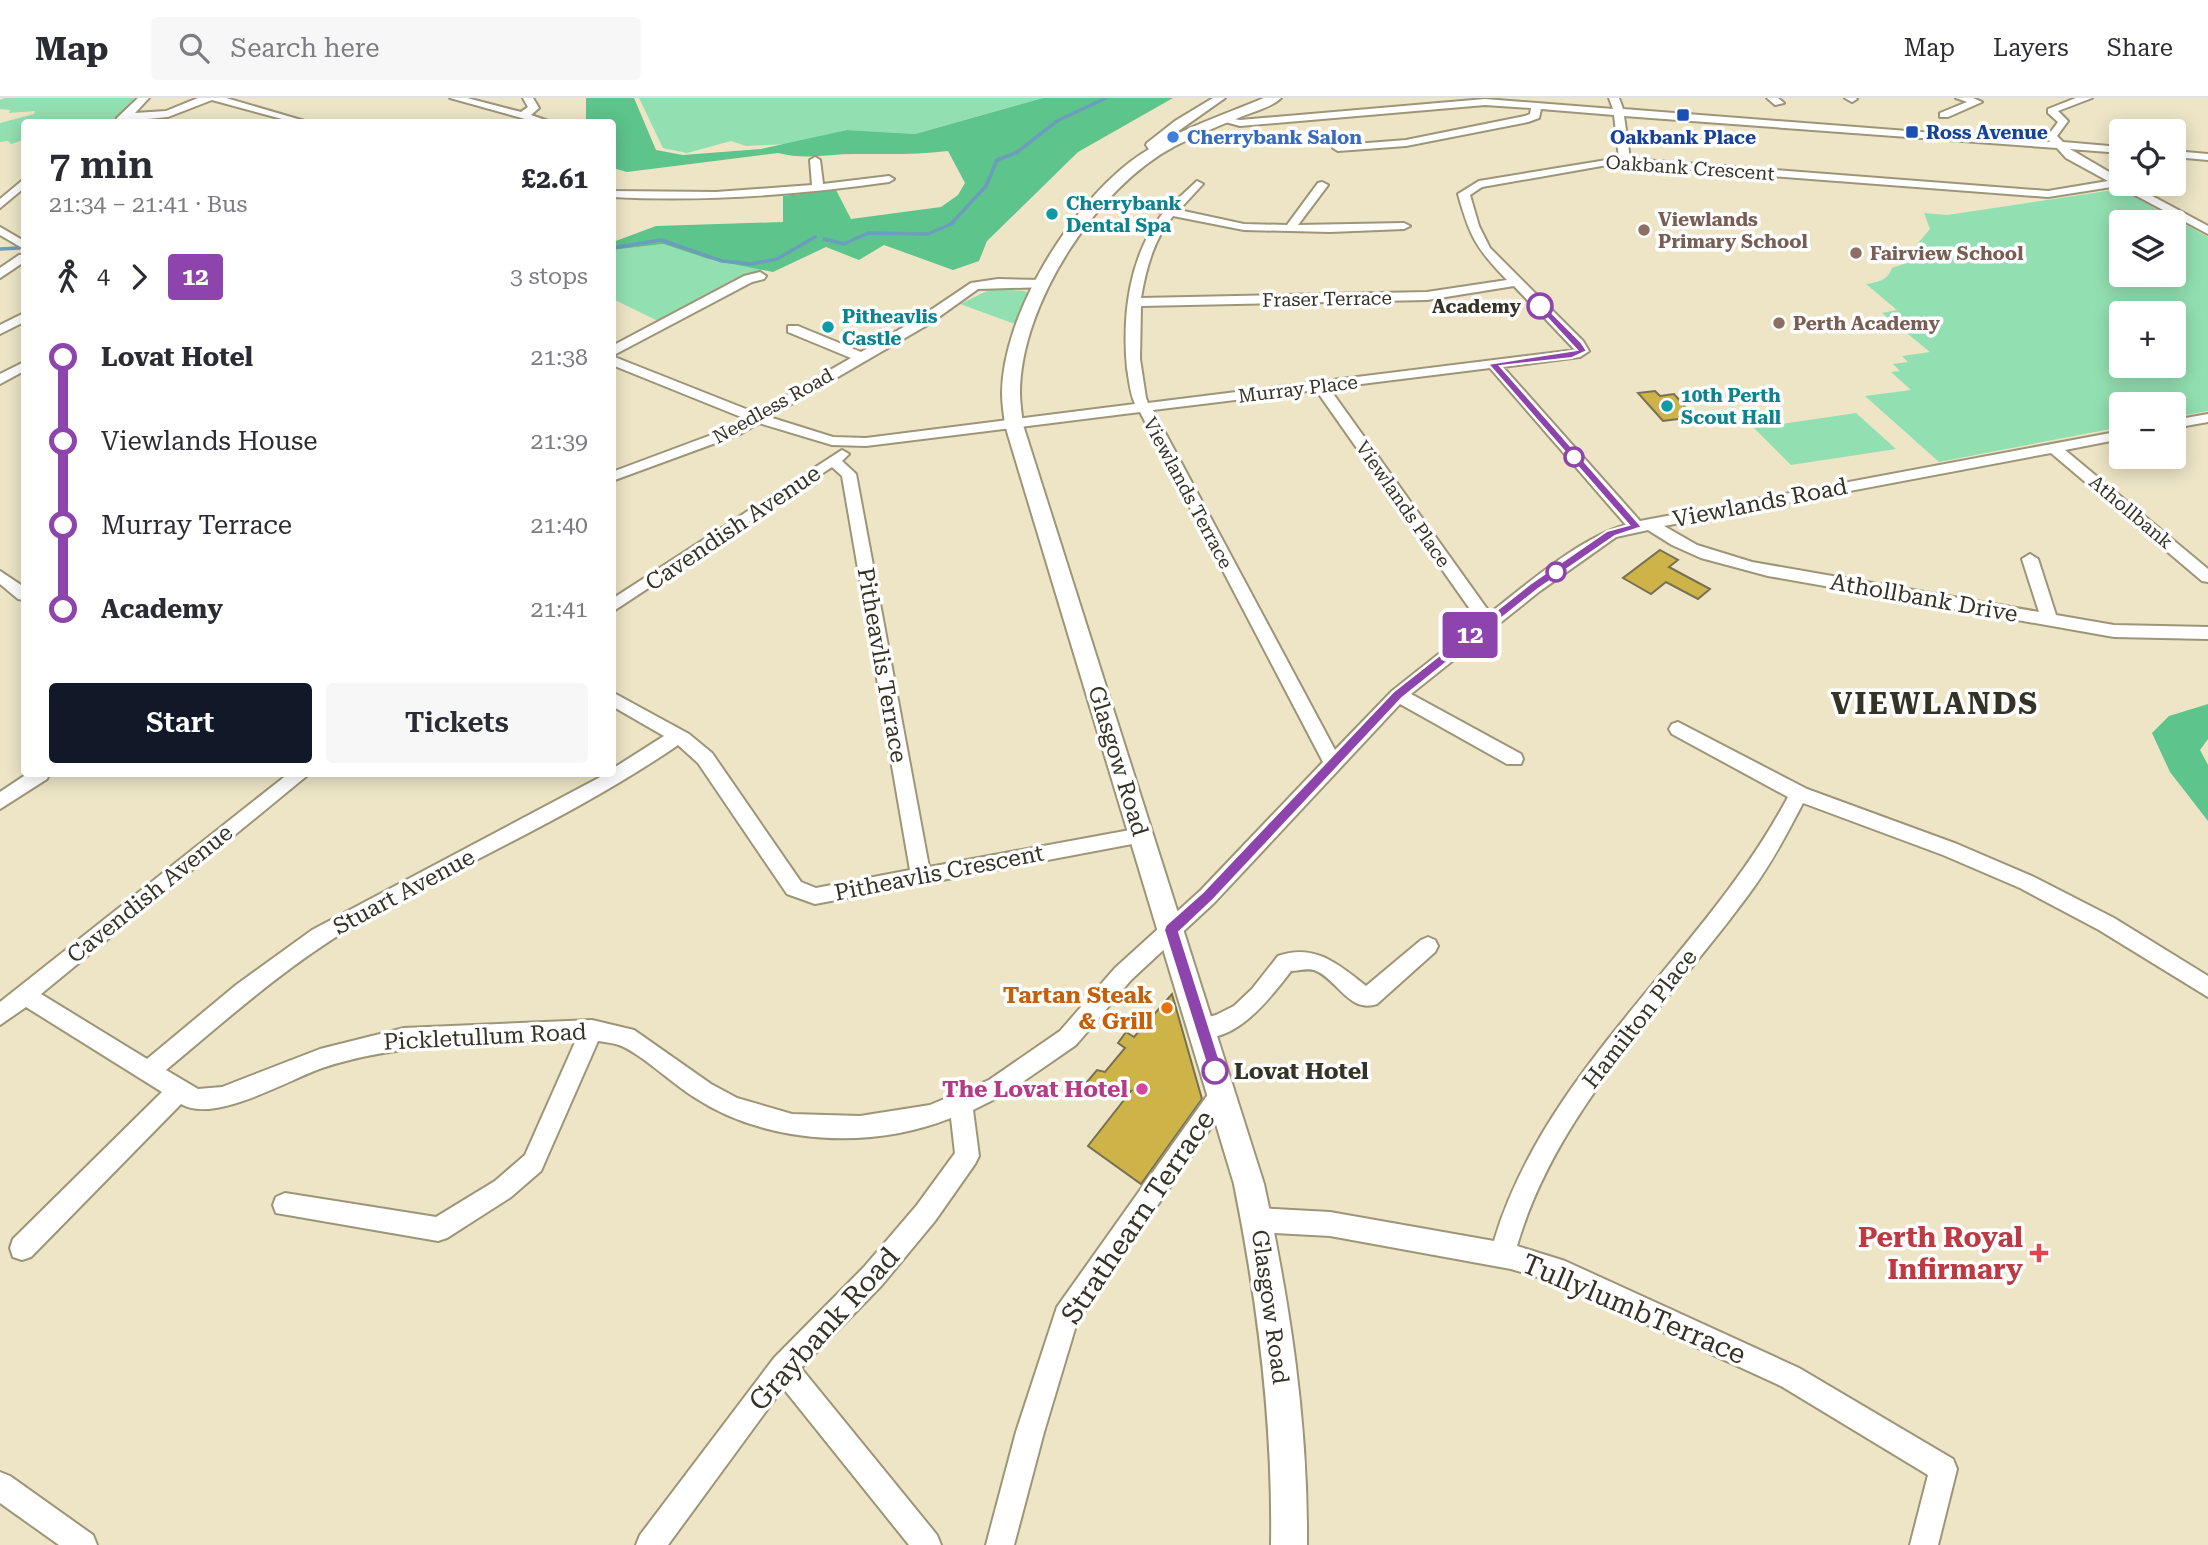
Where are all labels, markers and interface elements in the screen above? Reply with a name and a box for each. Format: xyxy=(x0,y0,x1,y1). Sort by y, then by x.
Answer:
search box xyxy=(151,17,641,80)
text: Map xyxy=(35,29,109,68)
icon: search xyxy=(175,29,213,67)
text: Search here xyxy=(231,33,380,63)
text: Map xyxy=(1904,34,1955,62)
text: Layers xyxy=(1993,34,2069,62)
text: Share xyxy=(2107,34,2173,62)
marker: Oakbank Place xyxy=(1675,107,1691,123)
map controls xyxy=(2109,119,2186,469)
button: locate xyxy=(2109,119,2186,196)
place label: Ross Avenue xyxy=(1926,121,2048,144)
marker: Ross Avenue xyxy=(1904,124,1920,140)
place label: Cherrybank Salon xyxy=(1187,126,1362,149)
place label: Oakbank Place xyxy=(1610,126,1756,149)
marker: Cherrybank Salon xyxy=(1165,129,1181,145)
text: 7 min xyxy=(49,143,154,187)
street label: Oakbank Crescent xyxy=(1605,151,1775,185)
text: £2.61 xyxy=(522,164,588,194)
text: 21:34 – 21:41 · Bus xyxy=(49,191,247,218)
place label: Cherrybank Dental Spa xyxy=(1066,192,1182,237)
marker: Cherrybank Dental Spa xyxy=(1044,206,1060,222)
place label: Viewlands Primary School xyxy=(1658,208,1808,253)
button: layers xyxy=(2109,210,2186,287)
marker: Viewlands Primary School xyxy=(1636,222,1652,238)
place label: Fairview School xyxy=(1870,242,2023,265)
marker: Fairview School xyxy=(1848,245,1864,261)
icon: walk xyxy=(49,258,87,296)
icon: forward xyxy=(120,258,158,296)
text: 4 xyxy=(97,263,110,290)
text: 12 xyxy=(182,263,209,291)
text: 3 stops xyxy=(510,263,588,290)
street label: Fraser Terrace xyxy=(1262,286,1392,312)
marker: Academy xyxy=(1527,293,1553,319)
place label: Academy xyxy=(1432,295,1522,318)
button: + xyxy=(2109,301,2186,378)
place label: Pitheavlis Castle xyxy=(842,305,938,350)
place label: Perth Academy xyxy=(1793,312,1940,335)
marker: Perth Academy xyxy=(1771,315,1787,331)
marker: Pitheavlis Castle xyxy=(820,319,836,335)
text: Lovat Hotel xyxy=(101,342,253,372)
text: 21:38 xyxy=(531,344,588,371)
street label: Needless Road xyxy=(709,363,837,449)
street label: Murray Place xyxy=(1237,370,1359,408)
place label: 10th Perth Scout Hall xyxy=(1681,384,1781,429)
button: − xyxy=(2109,392,2186,469)
marker: 10th Perth Scout Hall xyxy=(1659,398,1675,414)
street label: Viewlands Terrace xyxy=(1138,413,1238,573)
text: Viewlands House xyxy=(101,426,318,456)
text: 21:39 xyxy=(531,428,588,455)
street label: Viewlands Place xyxy=(1351,436,1455,572)
unlabelled marker xyxy=(1564,447,1584,467)
street label: Cavendish Avenue xyxy=(640,460,826,596)
street label: Athollbank xyxy=(2084,470,2178,554)
street label: Viewlands Road xyxy=(1670,473,1850,533)
text: Murray Terrace xyxy=(101,510,292,540)
text: 21:40 xyxy=(531,512,588,539)
unlabelled marker xyxy=(1546,562,1566,582)
street label: Pitheavlis Terrace xyxy=(852,565,912,765)
street label: Athollbank Drive xyxy=(1828,568,2020,628)
text: Academy xyxy=(101,594,223,624)
text: 21:41 xyxy=(531,596,588,623)
line badge: 12 xyxy=(1438,612,1502,658)
text: 12 xyxy=(1457,621,1483,649)
button: Start xyxy=(49,683,312,763)
button: Tickets xyxy=(326,683,588,763)
street label: Glasgow Road xyxy=(1082,683,1154,840)
district label: VIEWLANDS xyxy=(1831,686,2039,721)
street label: Cavendish Avenue xyxy=(62,819,238,969)
street label: Pitheavlis Crescent xyxy=(832,839,1046,907)
street label: Stuart Avenue xyxy=(329,843,479,941)
street label: Hamilton Place xyxy=(1577,944,1703,1094)
place label: Tartan Steak & Grill xyxy=(1003,982,1153,1035)
marker: Tartan Steak & Grill xyxy=(1159,1000,1175,1016)
street label: Pickletullum Road xyxy=(383,1018,588,1056)
marker: Lovat Hotel xyxy=(1202,1058,1228,1084)
place label: Lovat Hotel xyxy=(1234,1058,1369,1085)
place label: The Lovat Hotel xyxy=(942,1076,1128,1103)
marker: The Lovat Hotel xyxy=(1134,1081,1150,1097)
street label: Strathearn Terrace xyxy=(1054,1104,1222,1330)
place label: Perth Royal Infirmary xyxy=(1858,1221,2023,1286)
street label: Glasgow Road xyxy=(1246,1228,1294,1386)
street label: Graybank Road xyxy=(742,1240,906,1417)
marker: Perth Royal Infirmary xyxy=(2029,1243,2049,1263)
street label: TullylumbTerrace xyxy=(1517,1247,1751,1371)

